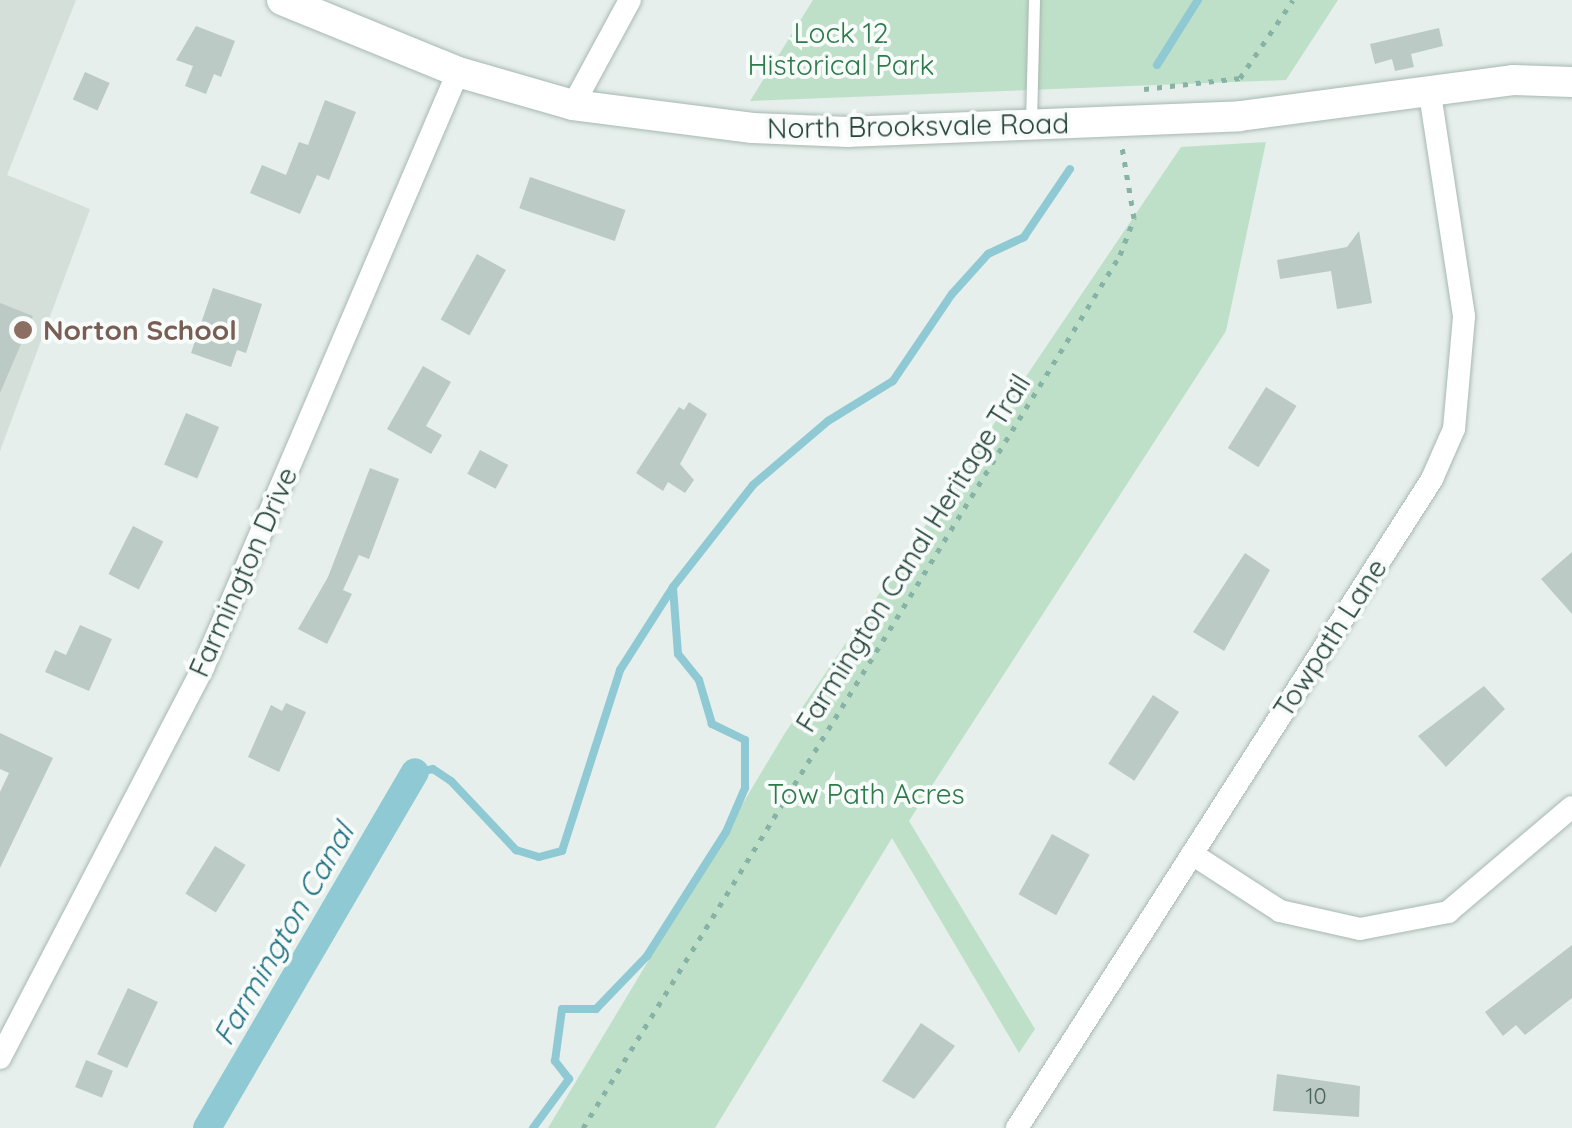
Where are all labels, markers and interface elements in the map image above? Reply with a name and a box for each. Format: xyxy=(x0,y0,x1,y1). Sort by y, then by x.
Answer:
park label: Lock 12 Historical Park xyxy=(747,16,935,82)
street label: North Brooksvale Road xyxy=(767,107,1069,145)
place label: Norton School xyxy=(43,313,237,347)
marker: Norton School xyxy=(12,319,34,341)
street label: Farmington Canal Heritage Trail xyxy=(789,368,1037,738)
street label: Farmington Drive xyxy=(182,462,304,682)
street label: Towpath Lane xyxy=(1266,552,1394,724)
park label: Tow Path Acres xyxy=(767,777,965,811)
water label: Farmington Canal xyxy=(205,817,361,1051)
house number: 10 xyxy=(1305,1084,1327,1110)

